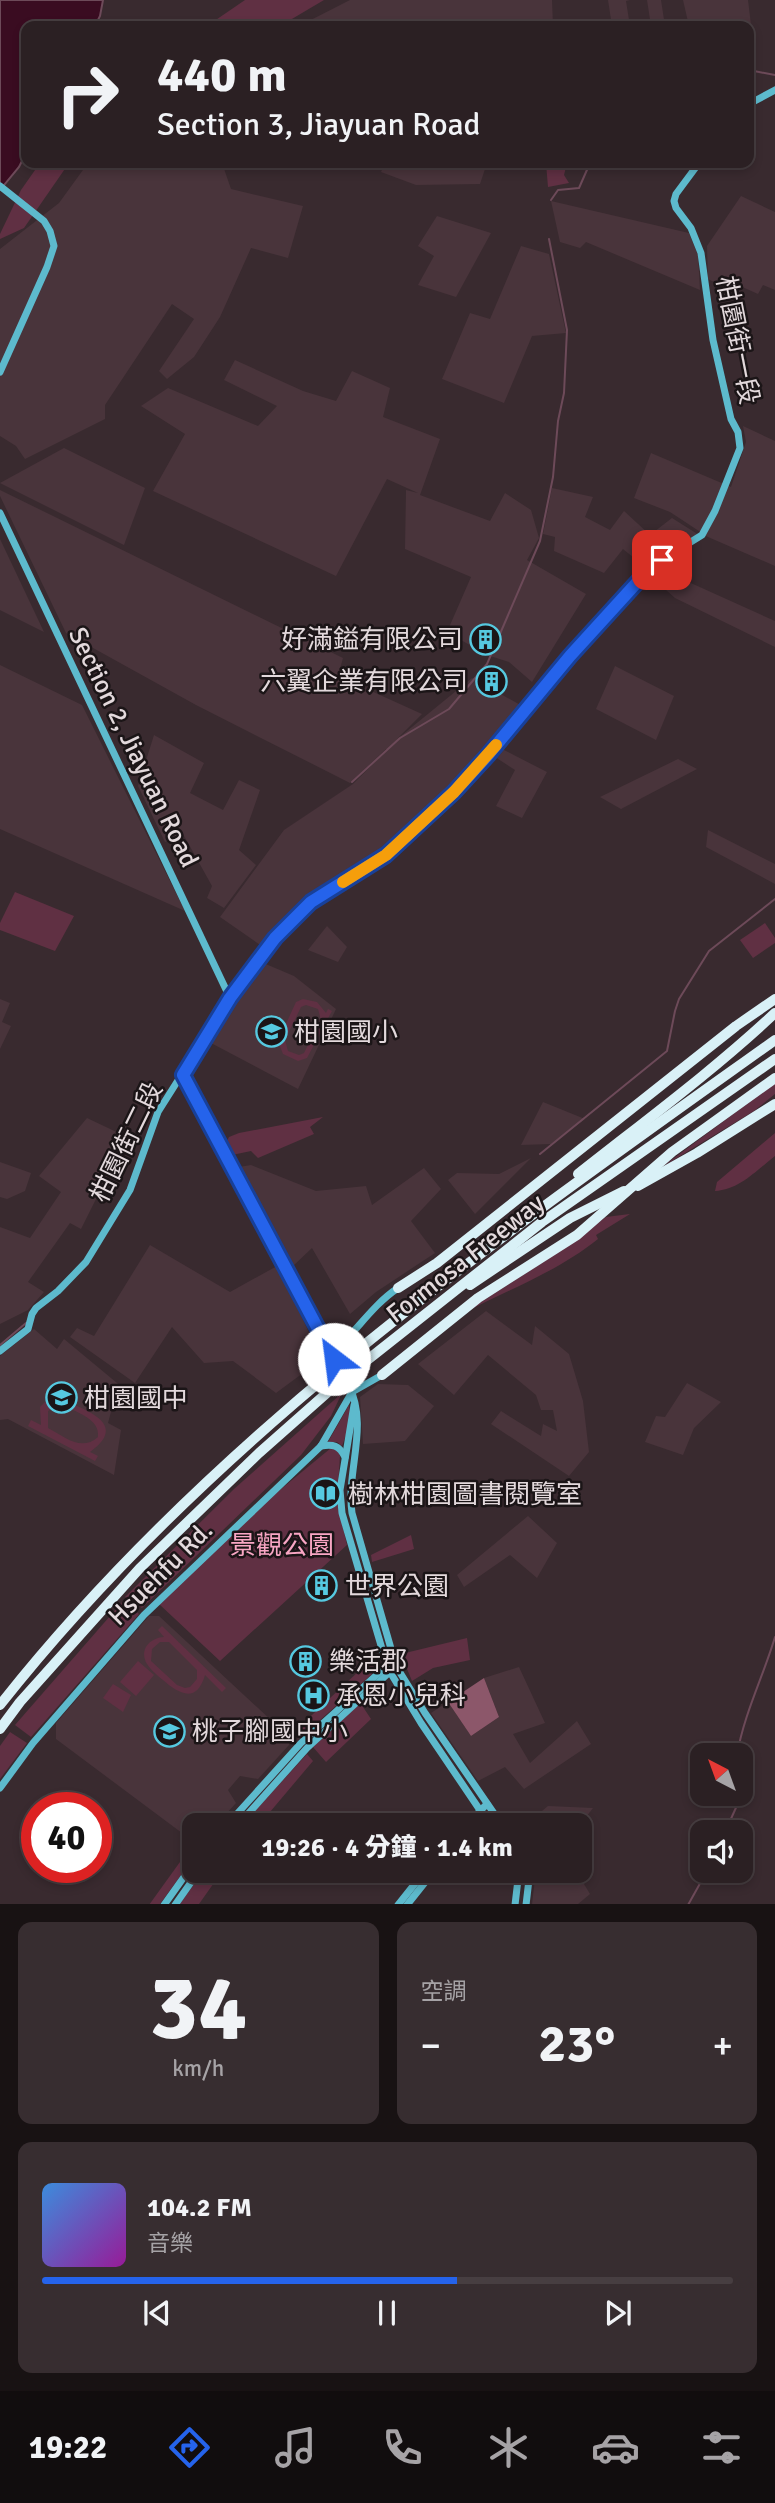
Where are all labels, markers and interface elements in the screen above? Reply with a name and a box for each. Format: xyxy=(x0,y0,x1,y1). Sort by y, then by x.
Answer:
text: 440 m xyxy=(157,45,287,105)
icon: right xyxy=(42,49,133,140)
text: Section 3, Jiayuan Road xyxy=(157,105,481,144)
street label: 柑園街一段 xyxy=(709,273,765,407)
pin xyxy=(632,530,692,590)
icon: arrive xyxy=(643,541,681,579)
street label: Section 2, Jiayuan Road xyxy=(61,622,205,873)
building icon: 好滿鎰有限公司 xyxy=(469,622,503,656)
place label: 好滿鎰有限公司 xyxy=(281,624,463,656)
building icon: 六翼企業有限公司 xyxy=(474,664,508,698)
place label: 六翼企業有限公司 xyxy=(260,666,468,698)
school or university icon: 柑園國小 xyxy=(254,1015,288,1049)
place label: 柑園國小 xyxy=(294,1017,398,1049)
street label: 柑園街二段 xyxy=(84,1077,170,1208)
street label: Formosa Freeway xyxy=(380,1187,551,1330)
position arrow xyxy=(297,1322,371,1396)
school or university icon: 柑園國中 xyxy=(44,1381,78,1415)
place label: 柑園國中 xyxy=(84,1383,188,1415)
library icon: 樹林柑園圖書閱覽室 xyxy=(308,1477,342,1511)
place label: 樹林柑園圖書閱覽室 xyxy=(348,1479,582,1511)
street label: Hsuehfu Rd. xyxy=(102,1515,220,1633)
park label: 景觀公園 xyxy=(230,1530,334,1562)
building icon: 世界公園 xyxy=(305,1569,339,1603)
place label: 世界公園 xyxy=(345,1571,449,1603)
building icon: 樂活郡 xyxy=(289,1644,323,1678)
place label: 樂活郡 xyxy=(329,1646,407,1678)
hospital icon: 承恩小兒科 xyxy=(296,1678,330,1712)
place label: 承恩小兒科 xyxy=(336,1680,466,1712)
school or university icon: 桃子腳國中小 xyxy=(152,1714,186,1748)
place label: 桃子腳國中小 xyxy=(192,1716,348,1748)
north arrow xyxy=(690,1743,752,1806)
map controls xyxy=(690,1743,753,1883)
speed limit sign: 40 xyxy=(21,1792,112,1883)
button: sound xyxy=(690,1820,753,1883)
text: 19:26 · 4 分鐘 · 1.4 km xyxy=(261,1832,513,1864)
text: 34 xyxy=(149,1952,247,2065)
text: 空調 xyxy=(421,1977,467,2006)
text: 23° xyxy=(538,2012,615,2076)
text: − xyxy=(421,2022,441,2069)
text: + xyxy=(712,2022,733,2069)
text: km/h xyxy=(172,2054,224,2083)
text: 104.2 FM xyxy=(147,2192,252,2224)
text: 音樂 xyxy=(147,2229,193,2258)
icon: previous xyxy=(138,2294,176,2332)
icon: pause xyxy=(368,2294,406,2332)
icon: next xyxy=(599,2294,637,2332)
icon: directions xyxy=(165,2423,214,2472)
icon: music xyxy=(271,2423,320,2472)
icon: phone xyxy=(378,2423,427,2472)
icon: climate xyxy=(484,2423,533,2472)
icon: car xyxy=(591,2423,640,2472)
icon: filters xyxy=(697,2423,746,2472)
text: 19:22 xyxy=(29,2428,107,2467)

